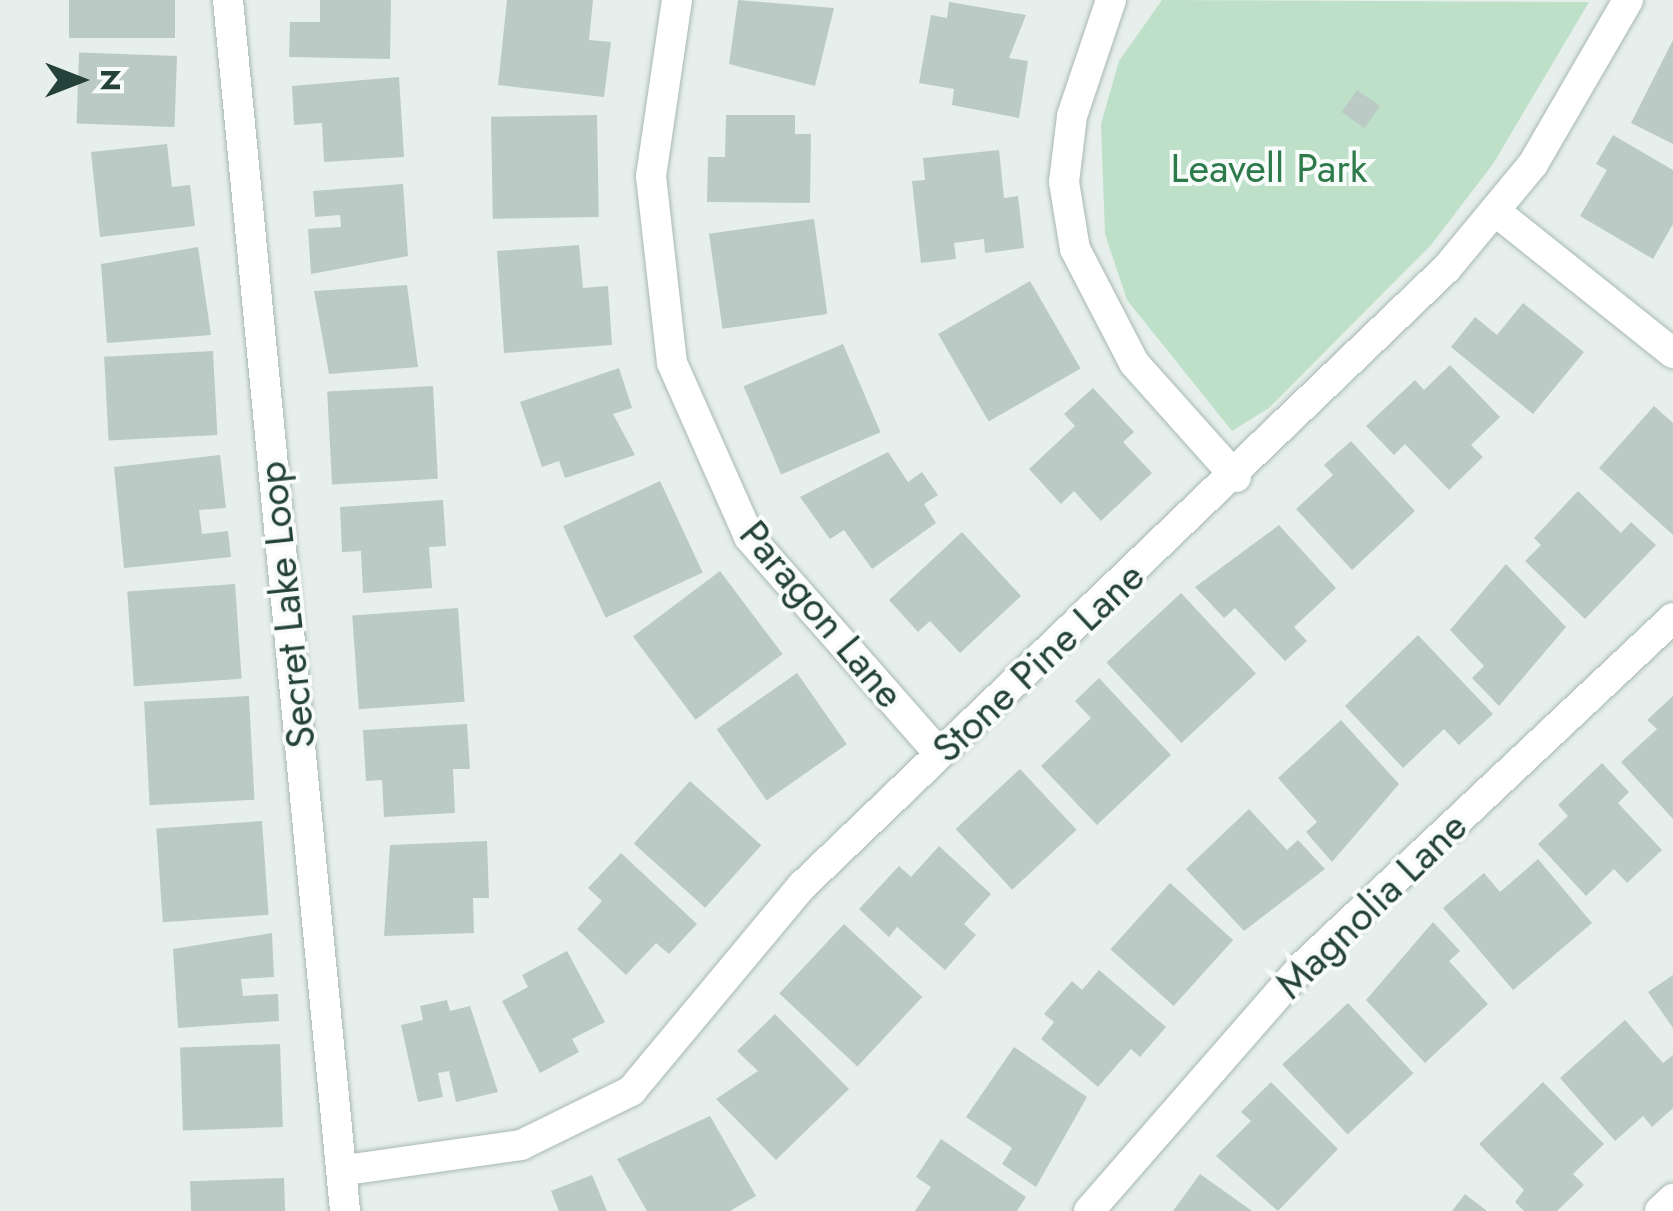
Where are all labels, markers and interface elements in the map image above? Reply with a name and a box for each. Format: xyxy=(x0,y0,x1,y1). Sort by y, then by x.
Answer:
north arrow xyxy=(30,30,130,130)
text: N xyxy=(90,69,131,91)
park label: Leavell Park xyxy=(1171,144,1367,192)
street label: Secret Lake Loop xyxy=(247,459,325,751)
street label: Paragon Lane xyxy=(730,511,914,717)
street label: Stone Pine Lane xyxy=(922,552,1154,772)
street label: Magnolia Lane xyxy=(1266,802,1476,1008)

